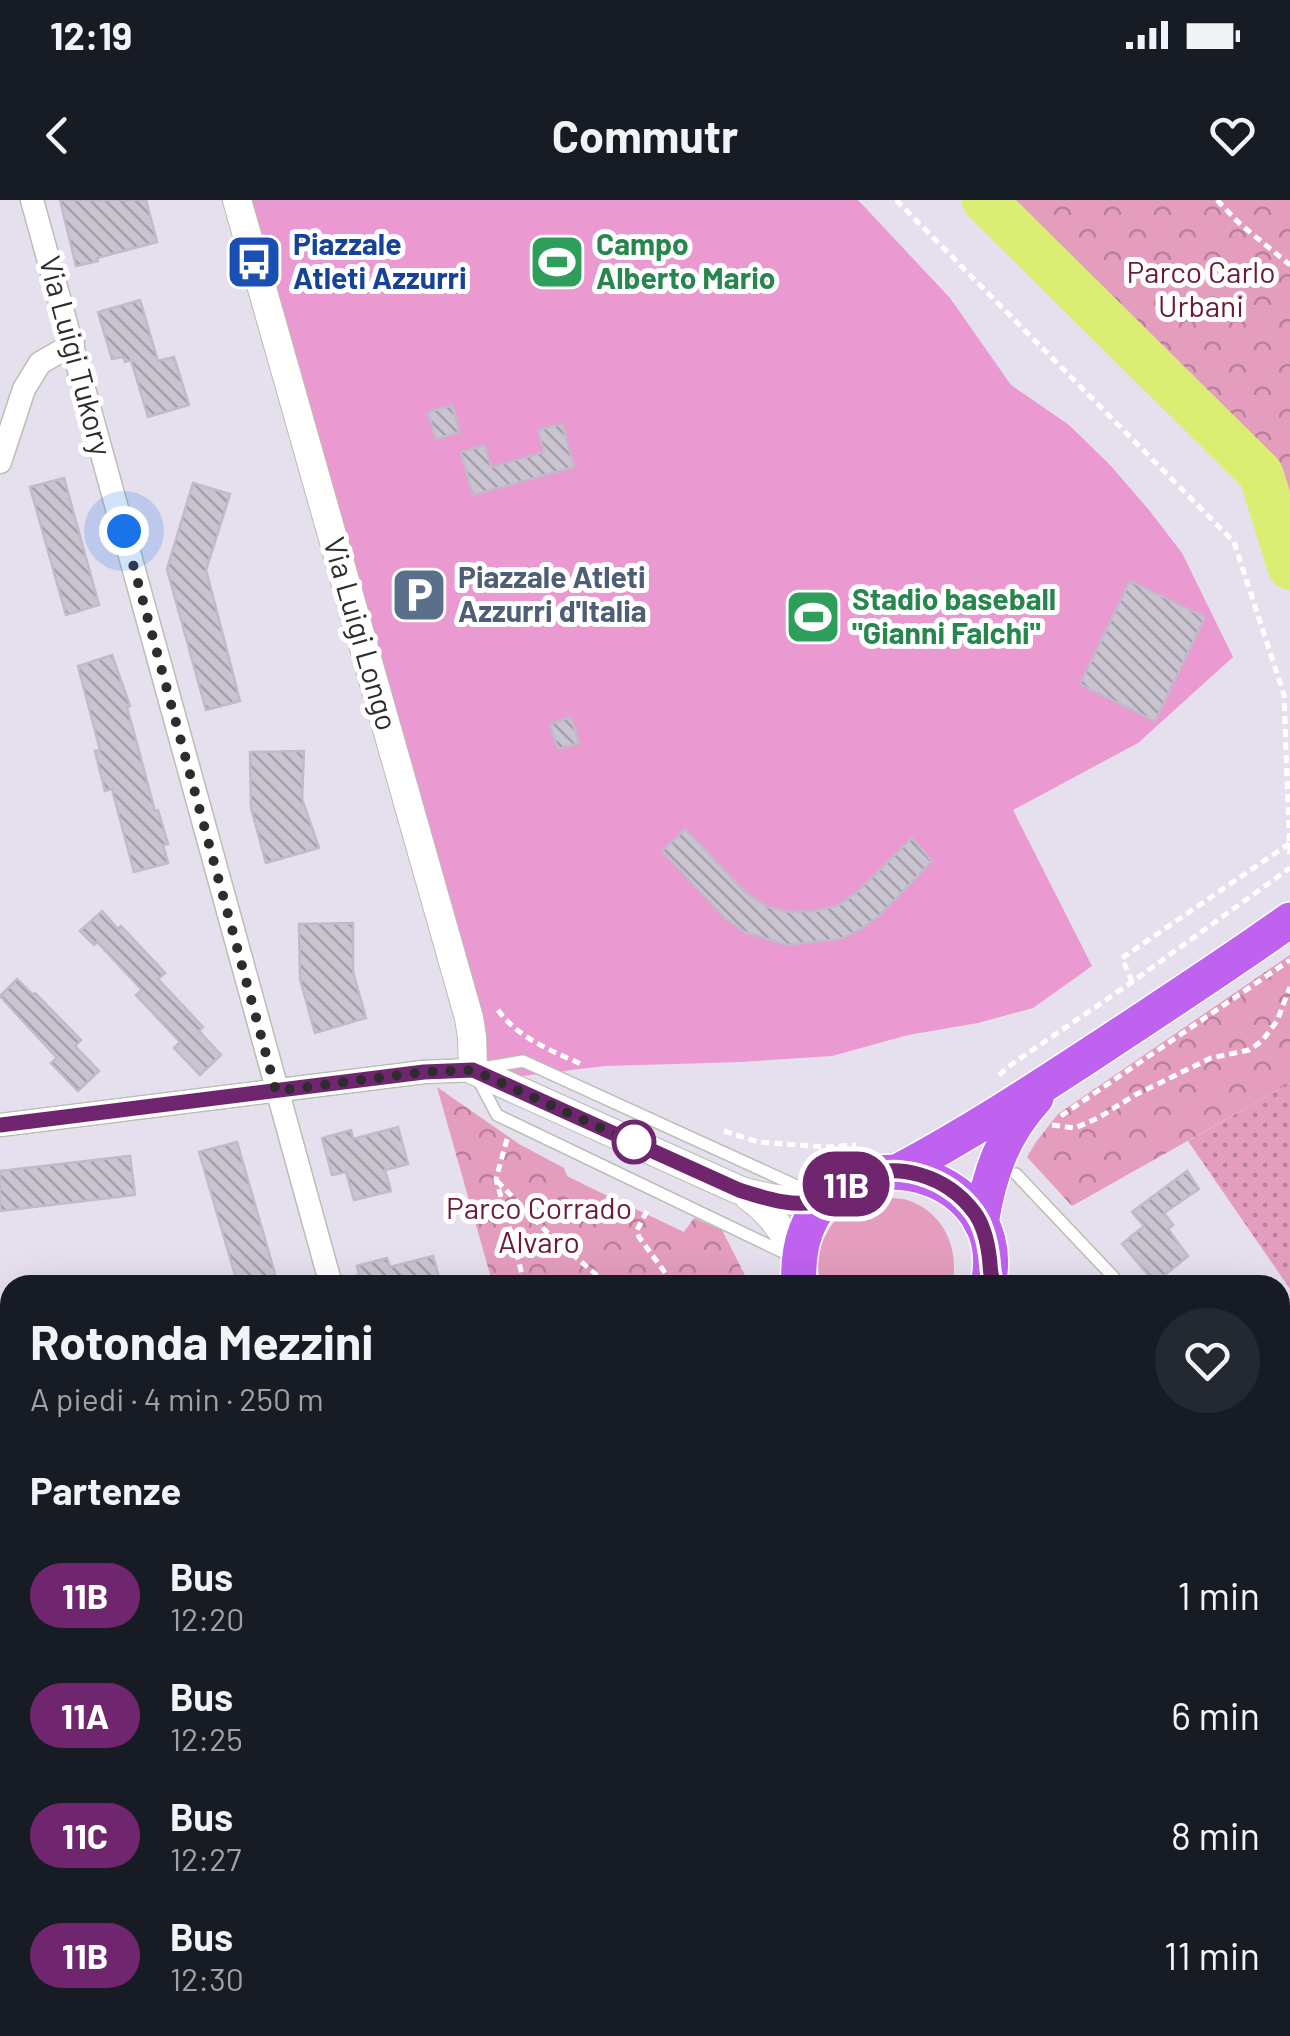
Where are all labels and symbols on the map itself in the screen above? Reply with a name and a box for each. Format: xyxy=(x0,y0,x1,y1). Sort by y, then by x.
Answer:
place label: Piazzale Atleti Azzurri xyxy=(293,225,467,295)
place label: Campo Alberto Mario xyxy=(596,225,776,295)
bus stop icon: Piazzale Atleti Azzurri xyxy=(224,232,284,292)
sports icon: Campo Alberto Mario xyxy=(527,232,587,292)
street label: Via Luigi Tukory xyxy=(33,252,121,459)
park label: Parco Carlo Urbani xyxy=(1126,253,1276,323)
your location xyxy=(99,506,149,556)
street label: Via Luigi Longo xyxy=(317,533,407,734)
place label: Piazzale Atleti Azzurri d'Italia xyxy=(458,558,647,628)
parking icon: Piazzale Atleti Azzurri d'Italia xyxy=(389,565,449,625)
place label: Stadio baseball "Gianni Falchi" xyxy=(852,580,1056,650)
sports icon: Stadio baseball "Gianni Falchi" xyxy=(783,587,843,647)
unlabelled marker xyxy=(613,1121,655,1163)
line badge: 11B xyxy=(788,1152,904,1216)
park label: Parco Corrado Alvaro xyxy=(446,1189,632,1259)

